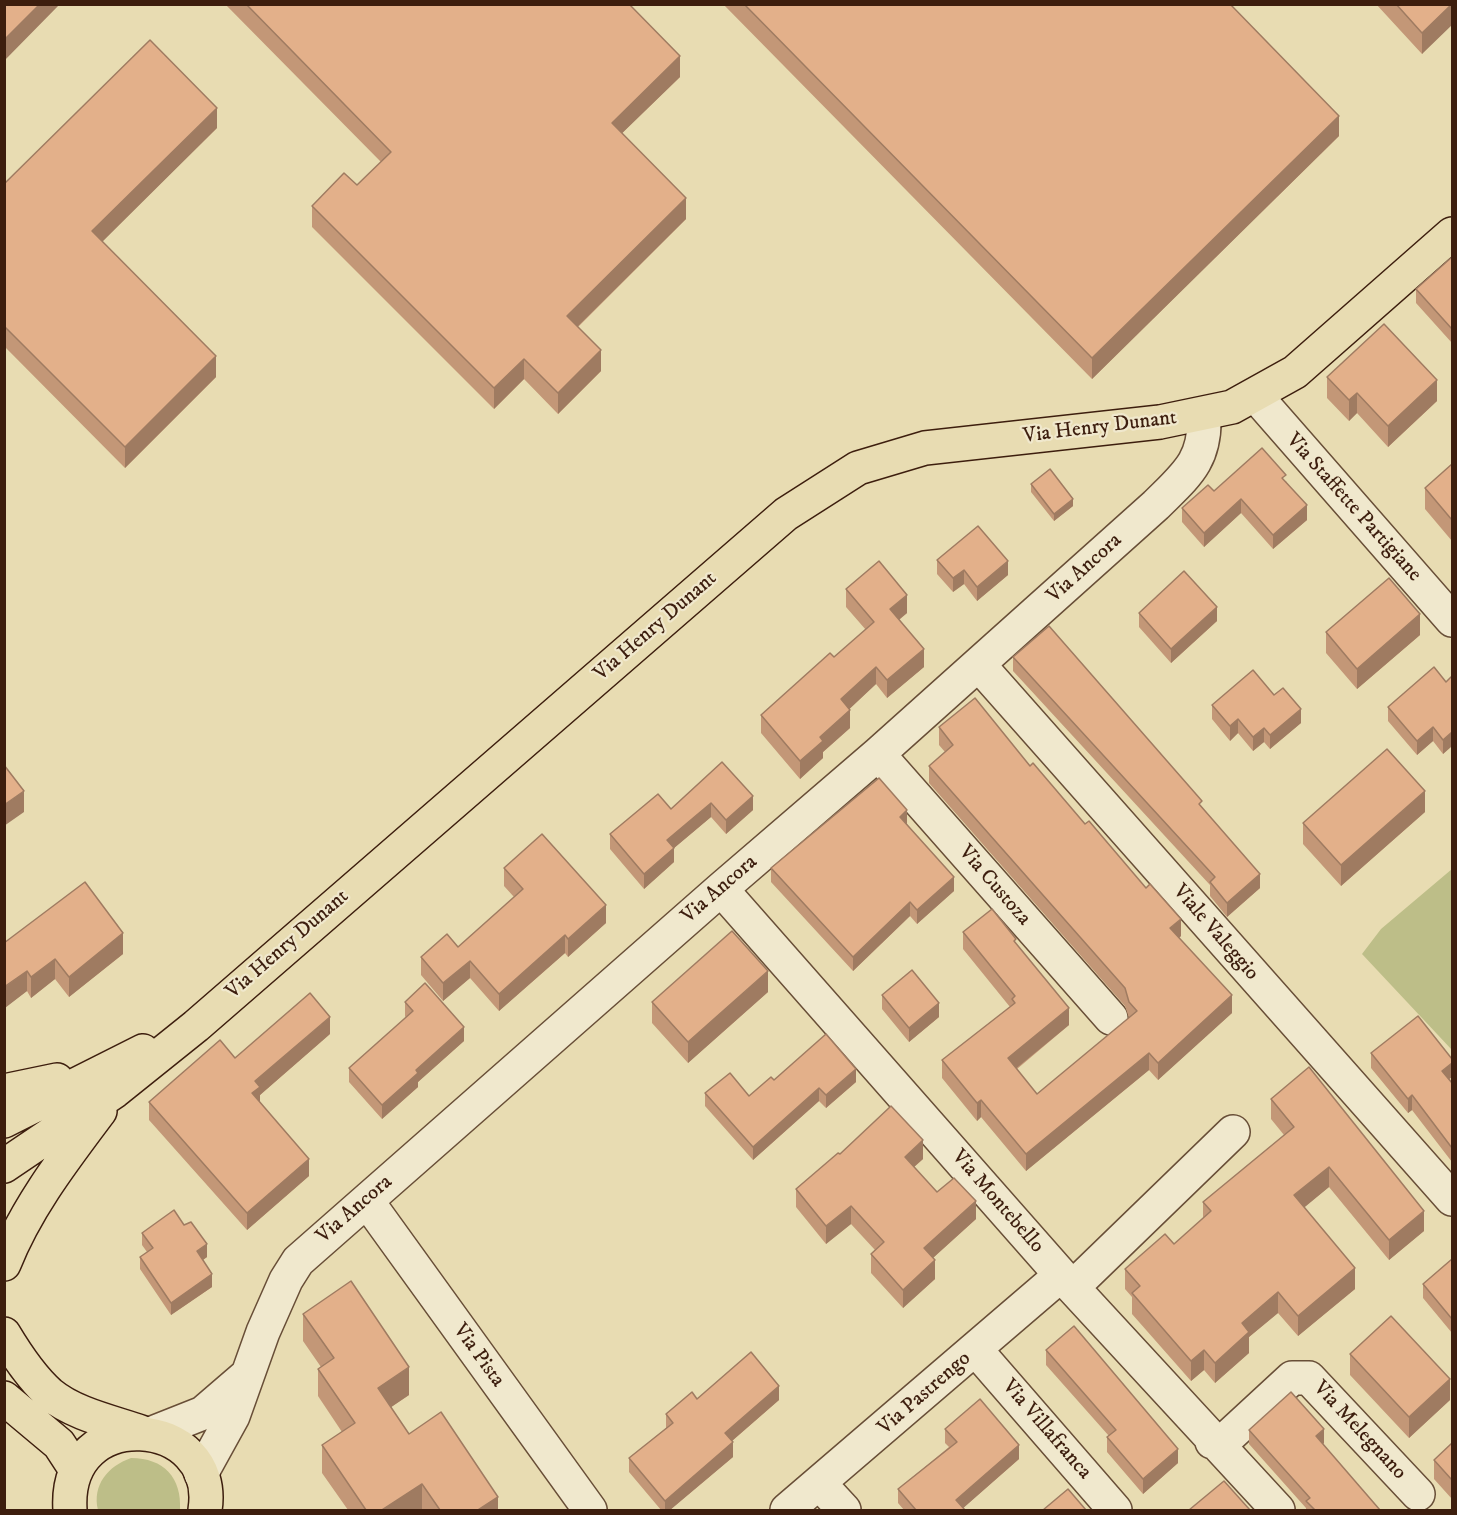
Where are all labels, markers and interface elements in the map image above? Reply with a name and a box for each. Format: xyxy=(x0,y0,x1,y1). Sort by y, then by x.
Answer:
street label: Via Henry Dunant xyxy=(1022,406,1178,450)
street label: Via Staffette Partigiane xyxy=(1280,429,1426,587)
street label: Via Ancora xyxy=(1042,529,1128,609)
street label: Via Henry Dunant xyxy=(589,567,723,687)
street label: Via Custoza xyxy=(952,841,1036,931)
street label: Via Ancora xyxy=(677,850,763,930)
street label: Viale Valeggio xyxy=(1167,880,1263,986)
street label: Via Henry Dunant xyxy=(221,885,355,1005)
street label: Via Montebello xyxy=(945,1145,1049,1259)
street label: Via Ancora xyxy=(312,1170,398,1250)
street label: Via Pista xyxy=(447,1319,509,1393)
street label: Via Pastrengo xyxy=(873,1347,977,1441)
street label: Via Villafranca xyxy=(996,1375,1096,1485)
street label: Via Melegnano xyxy=(1307,1376,1411,1486)

